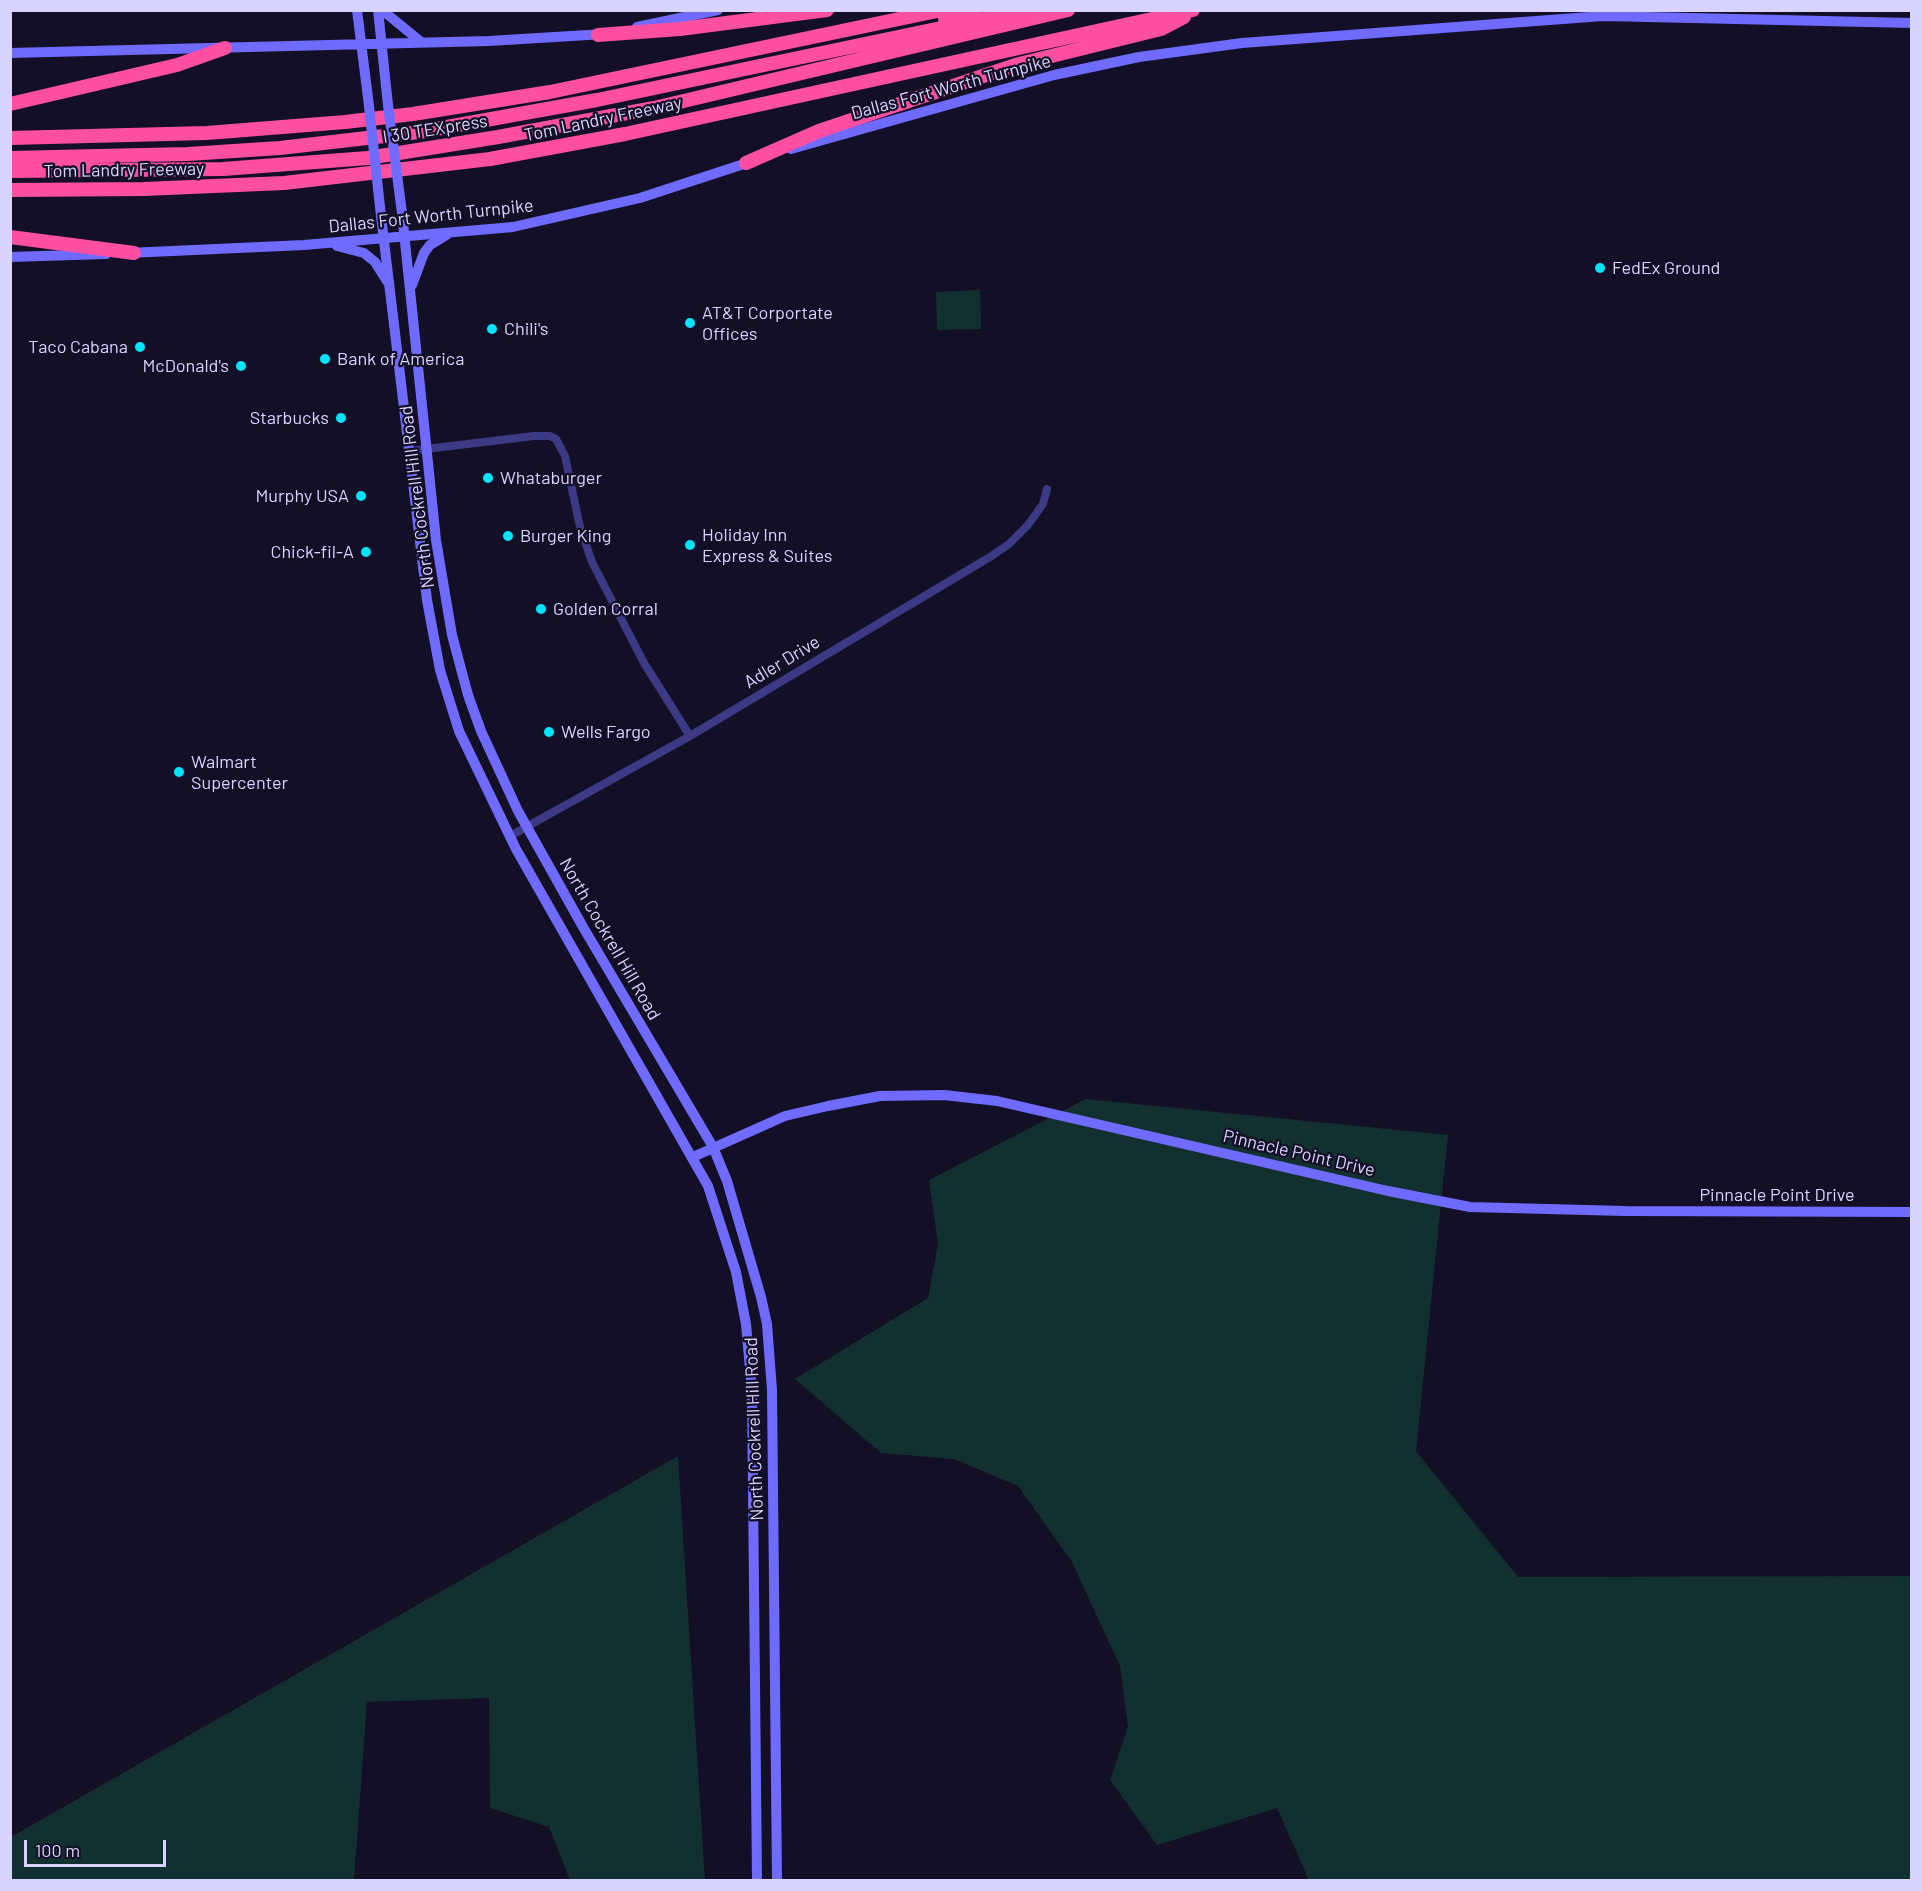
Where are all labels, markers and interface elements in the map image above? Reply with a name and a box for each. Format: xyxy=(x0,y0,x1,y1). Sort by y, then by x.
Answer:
street label: Dallas Fort Worth Turnpike xyxy=(849,50,1053,124)
street label: Tom Landry Freeway xyxy=(522,92,684,146)
street label: I 30 TEXpress xyxy=(381,110,489,148)
street label: Tom Landry Freeway xyxy=(43,158,205,182)
street label: Dallas Fort Worth Turnpike xyxy=(328,195,534,237)
place label: FedEx Ground xyxy=(1612,257,1720,279)
marker: FedEx Ground xyxy=(1593,261,1607,275)
place label: AT&T Corportate Offices xyxy=(702,302,833,344)
marker: AT&T Corportate Offices xyxy=(683,316,697,330)
place label: Chili's xyxy=(504,318,548,340)
marker: Chili's xyxy=(485,322,499,336)
place label: Taco Cabana xyxy=(28,336,128,358)
marker: Taco Cabana xyxy=(133,340,147,354)
place label: Bank of America xyxy=(337,348,464,370)
marker: Bank of America xyxy=(318,352,332,366)
place label: McDonald's xyxy=(142,355,229,377)
marker: McDonald's xyxy=(234,359,248,373)
street label: North Cockrell Hill Road xyxy=(395,405,439,589)
place label: Starbucks xyxy=(250,407,329,429)
marker: Starbucks xyxy=(334,411,348,425)
place label: Whataburger xyxy=(500,467,602,489)
marker: Whataburger xyxy=(481,471,495,485)
place label: Murphy USA xyxy=(255,485,349,507)
marker: Murphy USA xyxy=(354,489,368,503)
place label: Holiday Inn Express & Suites xyxy=(702,524,833,566)
place label: Burger King xyxy=(520,525,611,547)
marker: Burger King xyxy=(501,529,515,543)
marker: Holiday Inn Express & Suites xyxy=(683,538,697,552)
place label: Chick-fil-A xyxy=(270,541,354,563)
marker: Chick-fil-A xyxy=(359,545,373,559)
place label: Golden Corral xyxy=(553,598,658,620)
marker: Golden Corral xyxy=(534,602,548,616)
street label: Adler Drive xyxy=(740,631,824,693)
place label: Wells Fargo xyxy=(561,721,651,743)
marker: Wells Fargo xyxy=(542,725,556,739)
place label: Walmart Supercenter xyxy=(191,751,288,794)
marker: Walmart Supercenter xyxy=(172,765,186,779)
street label: North Cockrell Hill Road xyxy=(555,854,665,1024)
street label: Pinnacle Point Drive xyxy=(1221,1125,1377,1181)
street label: Pinnacle Point Drive xyxy=(1699,1184,1855,1206)
street label: North Cockrell Hill Road xyxy=(740,1337,768,1521)
scale bar xyxy=(27,1828,170,1866)
text: 100 m xyxy=(35,1839,80,1861)

